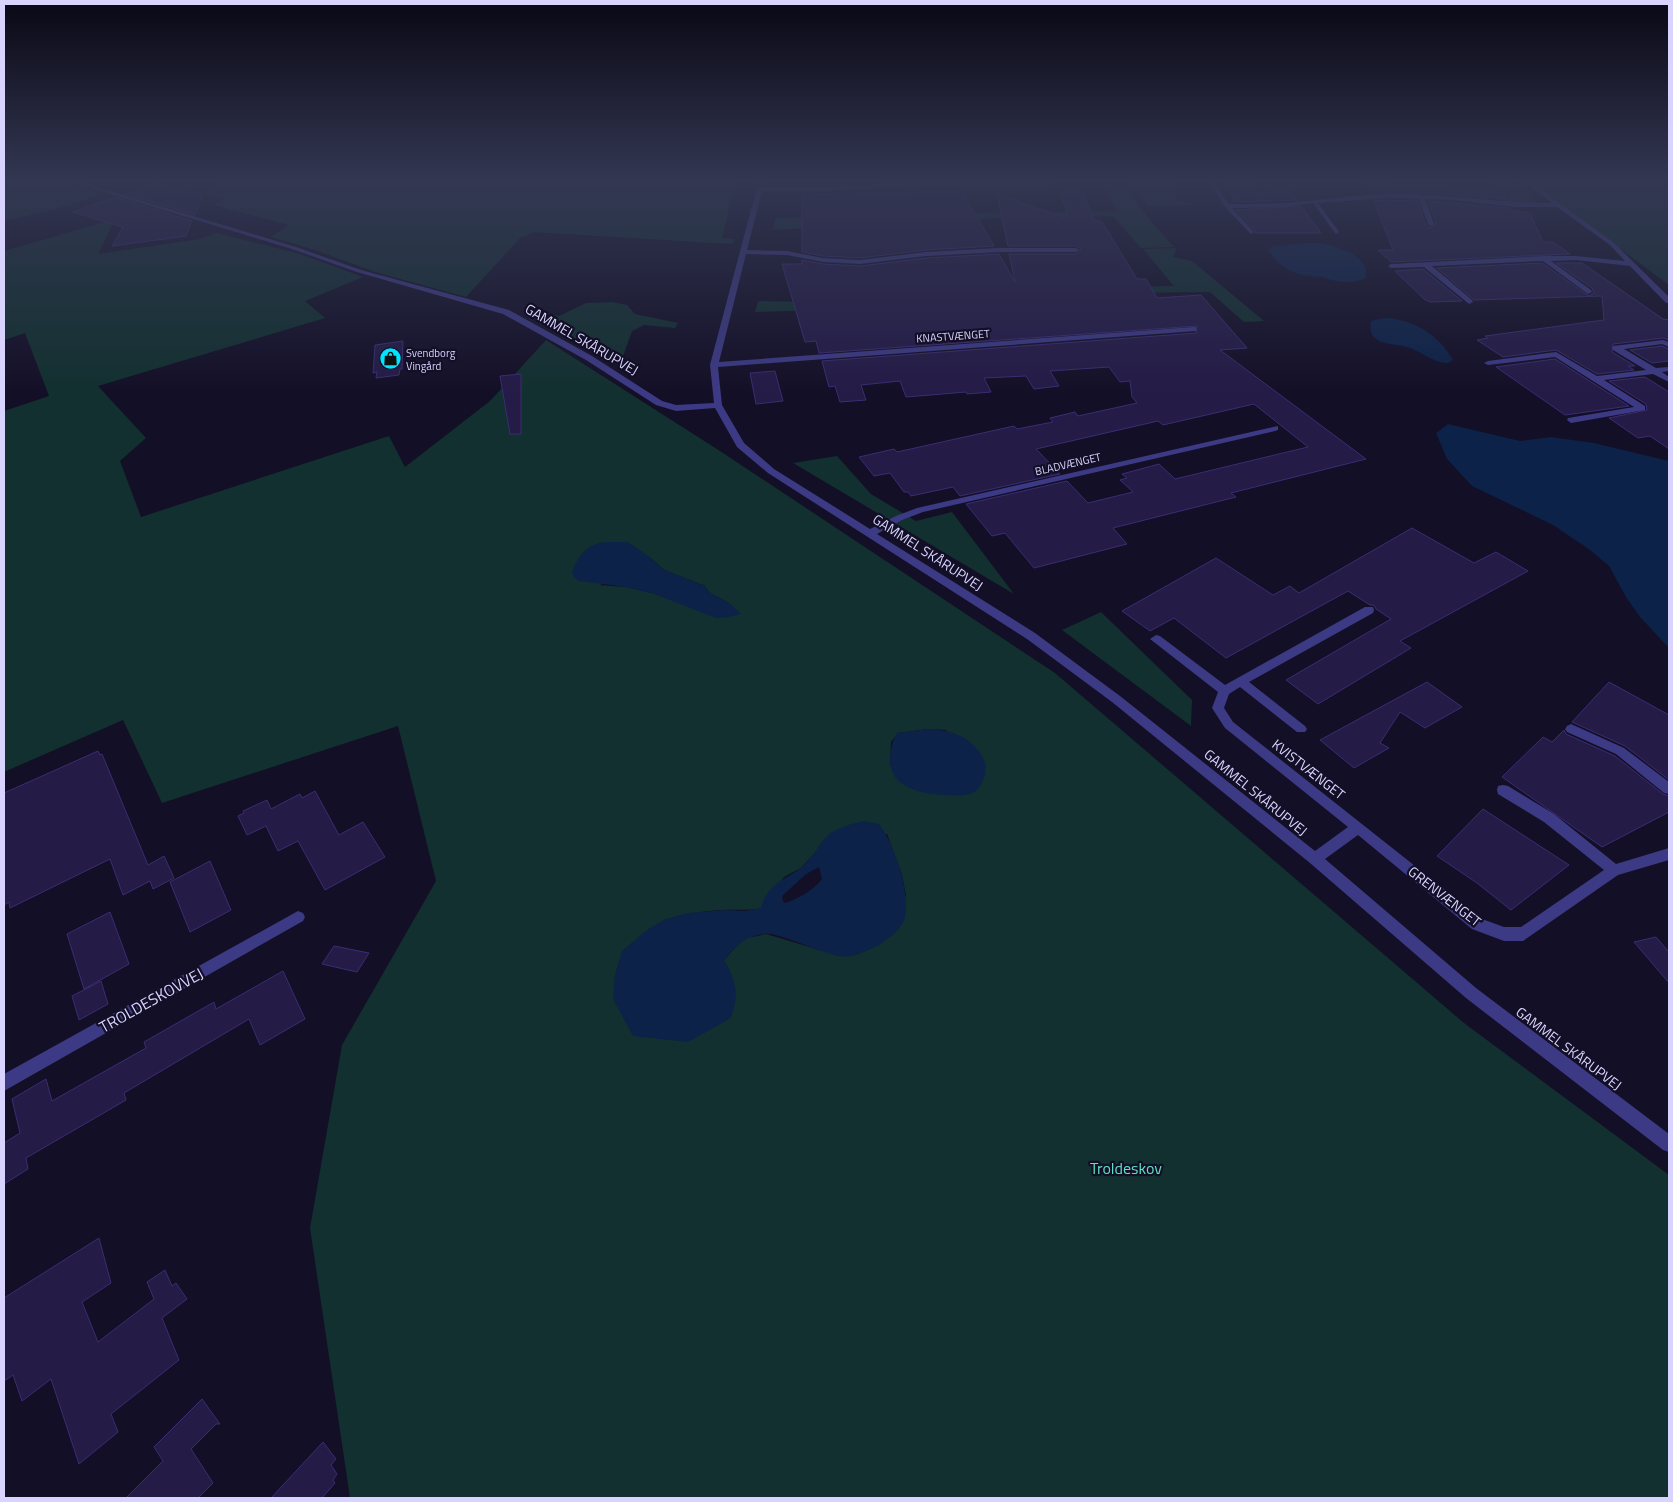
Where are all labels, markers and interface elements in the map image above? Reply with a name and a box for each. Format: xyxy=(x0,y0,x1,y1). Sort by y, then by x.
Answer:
street label: GAMMEL SKÅRUPVEJ xyxy=(521,298,643,380)
street label: KNASTVÆNGET xyxy=(916,325,991,347)
place label: Svendborg Vingård xyxy=(406,345,456,374)
shop icon: Svendborg Vingård xyxy=(378,347,402,371)
street label: BLADVÆNGET xyxy=(1033,449,1103,479)
street label: GAMMEL SKÅRUPVEJ xyxy=(869,508,987,596)
street label: KVISTVÆNGET xyxy=(1268,734,1351,805)
street label: GAMMEL SKÅRUPVEJ xyxy=(1200,744,1312,840)
street label: GRENVÆNGET xyxy=(1404,861,1486,932)
street label: TROLDESKOVVEJ xyxy=(95,961,207,1039)
street label: GAMMEL SKÅRUPVEJ xyxy=(1512,1001,1626,1095)
park label: Troldeskov xyxy=(1090,1156,1162,1180)

